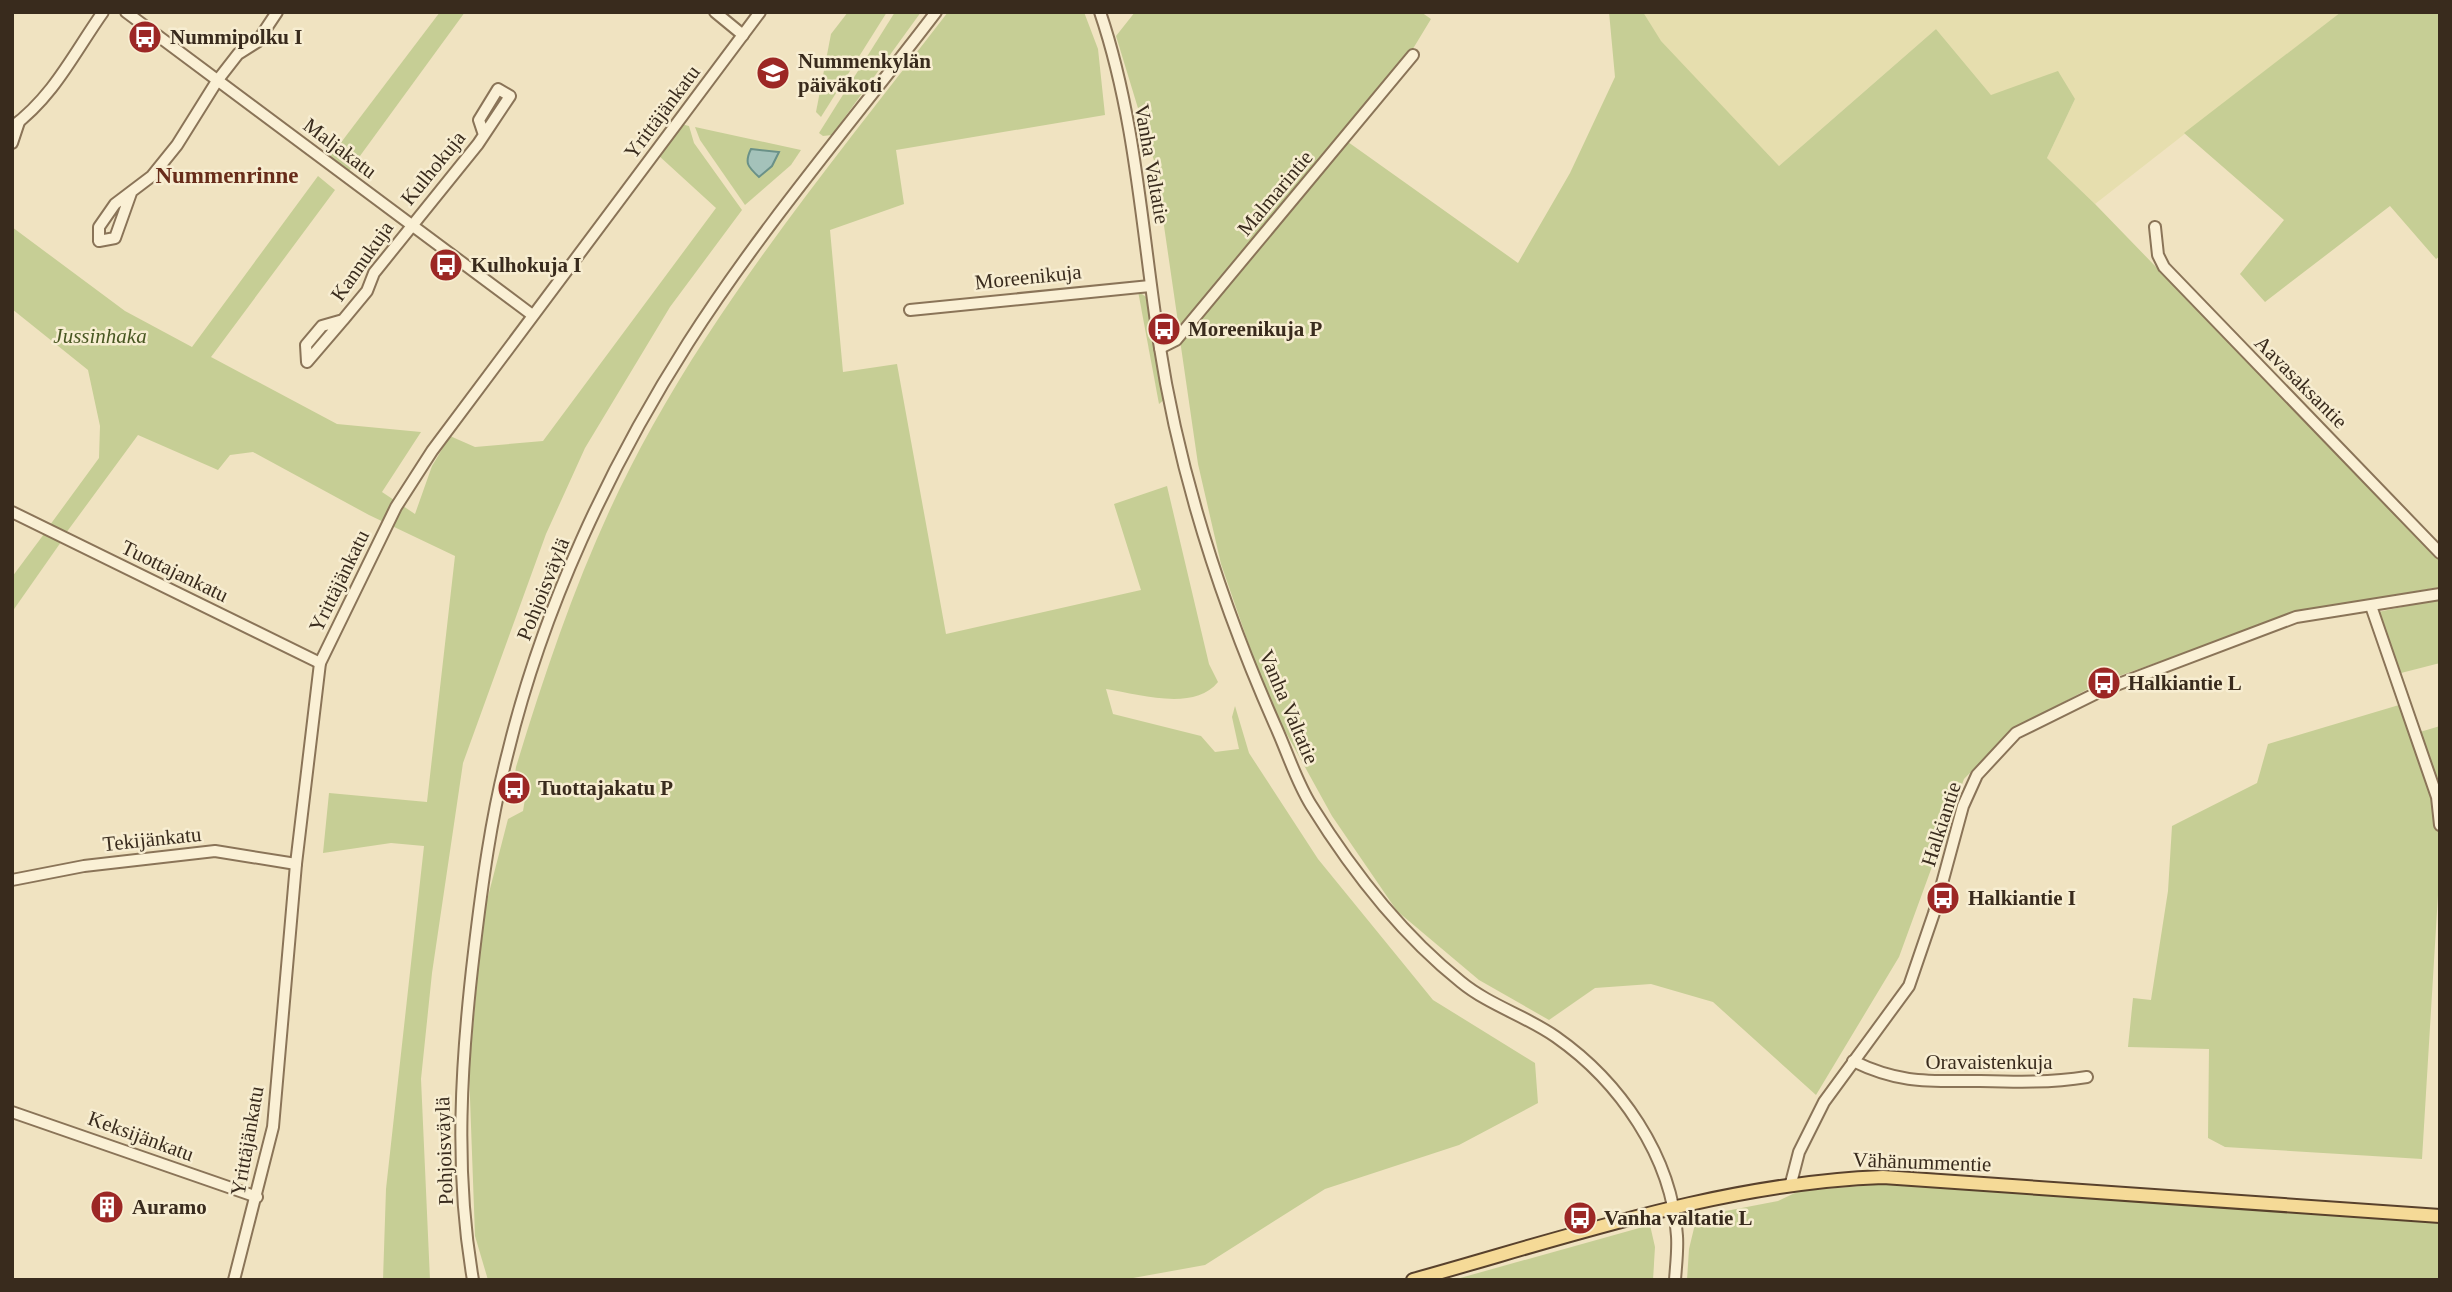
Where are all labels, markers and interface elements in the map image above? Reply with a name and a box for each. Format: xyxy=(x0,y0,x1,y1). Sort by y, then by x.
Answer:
bus stop icon: Nummipolku I xyxy=(126,18,164,56)
place label: Nummipolku I xyxy=(170,25,302,49)
place label: Nummenkylän päiväkoti xyxy=(798,49,931,97)
school or university icon: Nummenkylän päiväkoti xyxy=(754,54,792,92)
street label: Yrittäjänkatu xyxy=(619,60,705,163)
street label: Vanha Valtatie xyxy=(1130,102,1174,226)
street label: Maljakatu xyxy=(299,113,382,184)
street label: Kulhokuja xyxy=(396,125,471,210)
street label: Malmarintie xyxy=(1232,146,1318,240)
district label: Nummenrinne xyxy=(155,163,299,188)
street label: Kannukuja xyxy=(326,216,399,306)
bus stop icon: Kulhokuja I xyxy=(427,246,465,284)
place label: Kulhokuja I xyxy=(471,253,581,277)
street label: Moreenikuja xyxy=(973,259,1083,295)
bus stop icon: Moreenikuja P xyxy=(1145,310,1183,348)
place label: Moreenikuja P xyxy=(1188,317,1323,341)
park label: Jussinhaka xyxy=(53,324,147,348)
street label: Aavasaksantie xyxy=(2250,331,2352,433)
street label: Yrittäjänkatu xyxy=(304,526,374,636)
street label: Pohjoisväylä xyxy=(512,534,575,644)
street label: Tuottajankatu xyxy=(118,535,233,607)
street label: Vanha Valtatie xyxy=(1254,646,1324,768)
bus stop icon: Halkiantie L xyxy=(2085,664,2123,702)
place label: Halkiantie L xyxy=(2128,671,2242,695)
bus stop icon: Tuottajakatu P xyxy=(495,769,533,807)
place label: Tuottajakatu P xyxy=(538,776,673,800)
street label: Halkiantie xyxy=(1916,779,1966,869)
street label: Tekijänkatu xyxy=(102,822,203,856)
bus stop icon: Halkiantie I xyxy=(1924,879,1962,917)
place label: Halkiantie I xyxy=(1968,886,2076,910)
street label: Oravaistenkuja xyxy=(1925,1050,2053,1074)
street label: Yrittäjänkatu xyxy=(226,1084,269,1198)
street label: Pohjoisväylä xyxy=(430,1096,458,1206)
street label: Keksijänkatu xyxy=(85,1106,198,1166)
street label: Vähänummentie xyxy=(1852,1148,1992,1176)
building icon: Auramo xyxy=(88,1188,126,1226)
place label: Auramo xyxy=(132,1195,207,1219)
bus stop icon: Vanha valtatie L xyxy=(1561,1199,1599,1237)
place label: Vanha valtatie L xyxy=(1604,1206,1753,1230)

